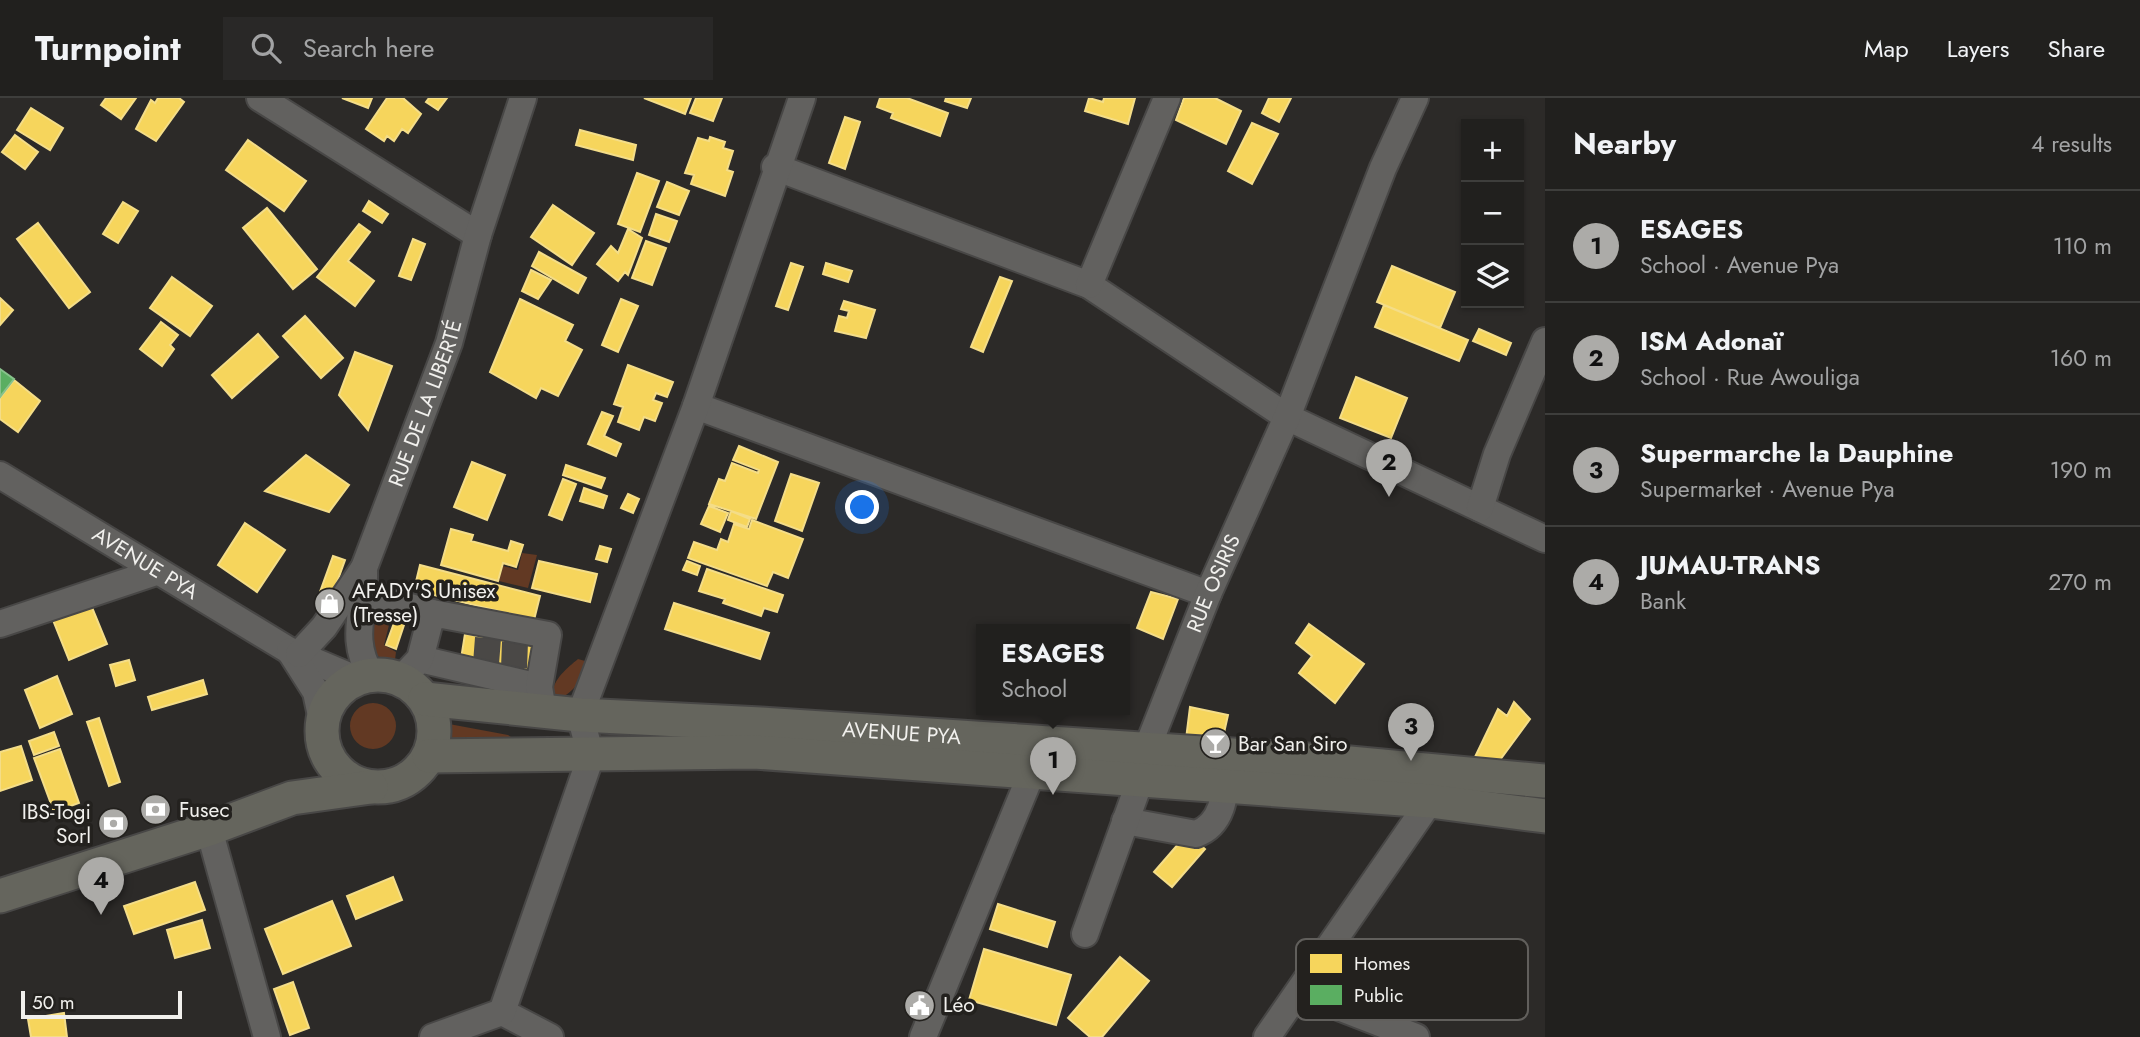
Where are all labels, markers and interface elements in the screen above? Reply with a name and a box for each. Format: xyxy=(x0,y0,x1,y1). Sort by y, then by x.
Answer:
search box xyxy=(223,17,713,80)
text: Turnpoint xyxy=(35,25,181,72)
icon: search xyxy=(247,29,285,67)
text: Search here xyxy=(303,29,434,67)
text: Map xyxy=(1864,31,1909,66)
text: Layers xyxy=(1947,31,2009,66)
text: Share xyxy=(2047,31,2105,66)
map controls xyxy=(1461,119,1524,308)
button: + xyxy=(1461,119,1524,182)
text: Nearby xyxy=(1573,122,1676,165)
text: 4 results xyxy=(2031,127,2112,161)
button: − xyxy=(1461,182,1524,245)
text: ESAGES xyxy=(1640,210,1743,248)
text: 1 xyxy=(1590,229,1602,263)
text: 110 m xyxy=(2053,229,2112,263)
button: layers xyxy=(1461,245,1524,308)
text: School · Avenue Pya xyxy=(1640,248,1839,282)
street label: RUE DE LA LIBERTÉ xyxy=(381,316,470,491)
text: ISM Adonaï xyxy=(1640,322,1782,360)
text: 2 xyxy=(1588,341,1604,375)
text: 160 m xyxy=(2050,341,2112,375)
text: School · Rue Awouliga xyxy=(1640,360,1860,394)
text: Supermarche la Dauphine xyxy=(1640,434,1954,472)
pin: 2 xyxy=(1366,439,1412,497)
text: 3 xyxy=(1589,453,1603,487)
text: 190 m xyxy=(2050,453,2112,487)
text: Supermarket · Avenue Pya xyxy=(1640,472,1895,506)
your location xyxy=(845,490,879,524)
street label: AVENUE PYA xyxy=(87,520,204,607)
street label: RUE OSIRIS xyxy=(1179,529,1248,637)
text: JUMAU-TRANS xyxy=(1640,546,1821,584)
text: 4 xyxy=(1588,565,1604,599)
text: 270 m xyxy=(2048,565,2112,599)
place label: AFADY'S Unisex (Tresse) xyxy=(352,576,496,630)
text: Bank xyxy=(1640,584,1686,618)
shop icon: AFADY'S Unisex (Tresse) xyxy=(312,586,346,620)
popup xyxy=(976,624,1130,715)
text: ESAGES xyxy=(1001,634,1105,672)
text: School xyxy=(1001,672,1067,706)
pin: 3 xyxy=(1388,703,1434,761)
street label: AVENUE PYA xyxy=(841,714,962,752)
bar icon: Bar San Siro xyxy=(1198,727,1232,761)
place label: Bar San Siro xyxy=(1238,729,1348,759)
pin: 1 xyxy=(1030,737,1076,795)
bank icon: Fusec xyxy=(139,793,173,827)
place label: Fusec xyxy=(179,795,229,825)
place label: IBS-Togi Sorl xyxy=(22,797,91,851)
bank icon: IBS-Togi Sorl xyxy=(97,807,131,841)
pin: 4 xyxy=(78,857,124,915)
legend xyxy=(1296,939,1528,1020)
text: Homes xyxy=(1354,950,1411,977)
text: Public xyxy=(1354,982,1403,1009)
scale bar xyxy=(21,988,182,1020)
public building icon: Léo xyxy=(903,988,937,1022)
text: 50 m xyxy=(32,989,75,1016)
place label: Léo xyxy=(943,990,975,1020)

